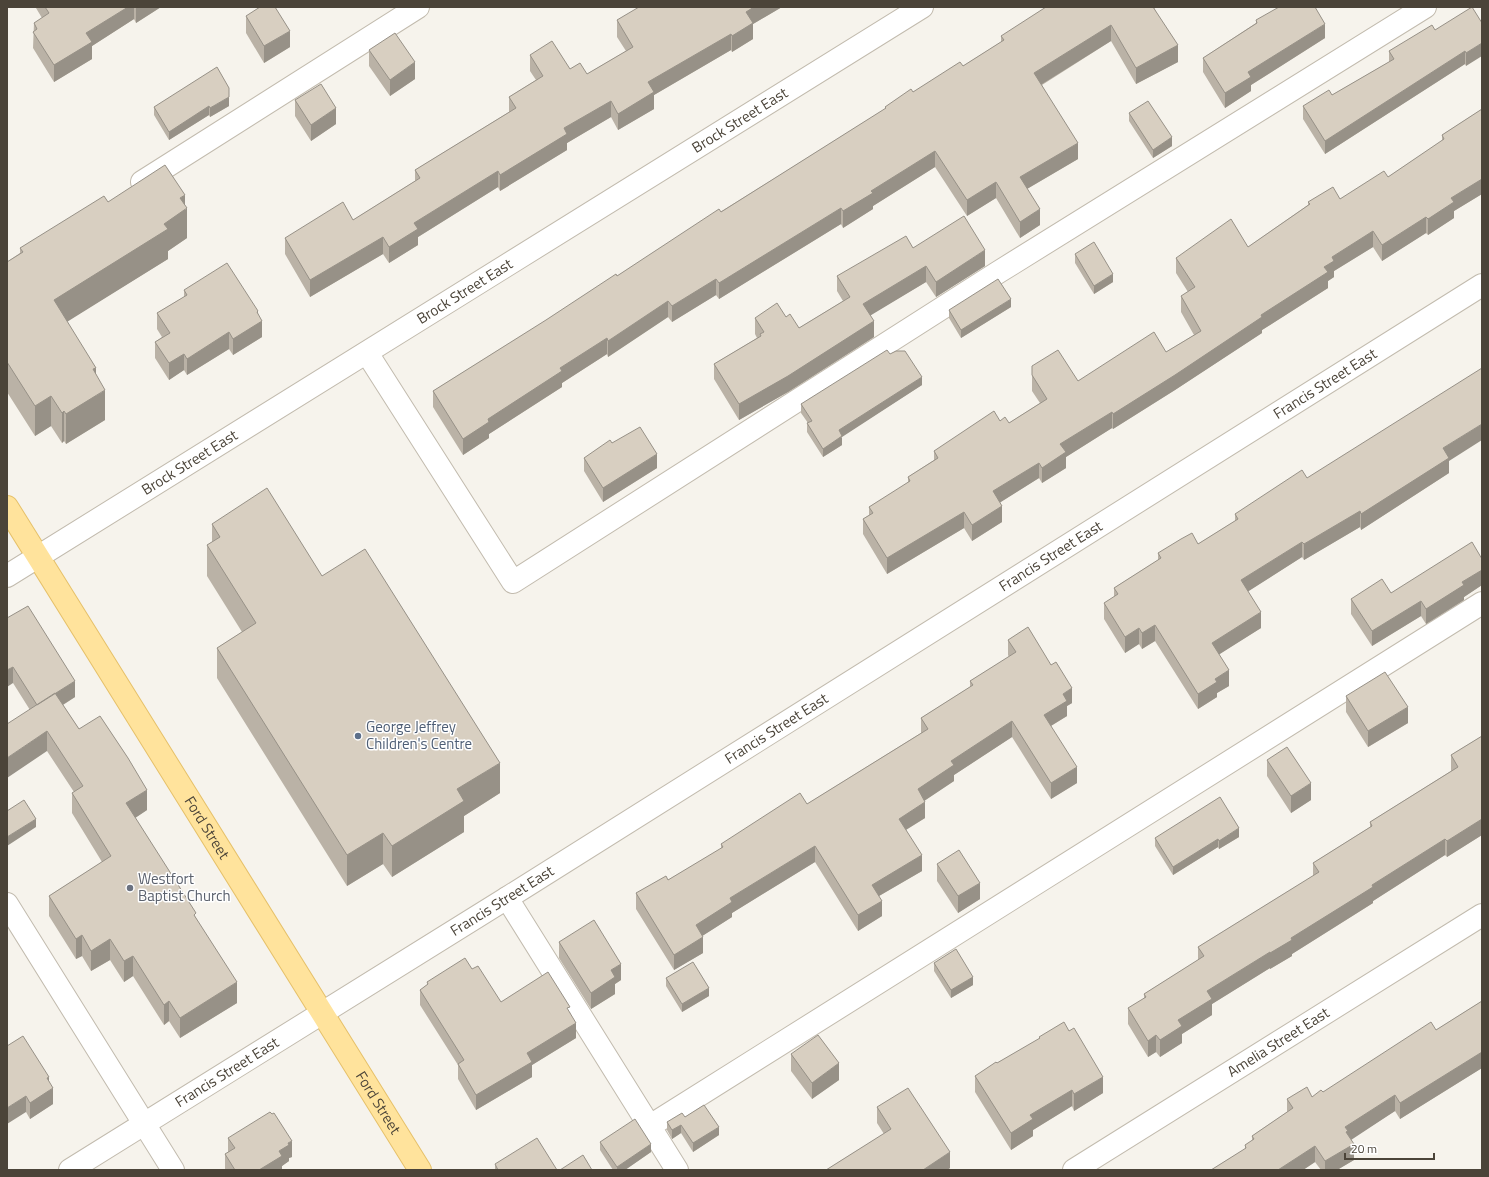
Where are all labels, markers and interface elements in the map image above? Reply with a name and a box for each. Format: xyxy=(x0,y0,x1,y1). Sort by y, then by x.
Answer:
street label: Brock Street East xyxy=(687,81,793,158)
street label: Brock Street East xyxy=(412,252,518,330)
street label: Francis Street East xyxy=(1268,342,1382,425)
street label: Brock Street East xyxy=(137,423,242,501)
street label: Francis Street East xyxy=(994,514,1107,597)
street label: Francis Street East xyxy=(720,686,833,769)
place label: George Jeffrey Children's Centre xyxy=(366,715,472,755)
marker: George Jeffrey Children's Centre xyxy=(353,731,363,741)
street label: Ford Street xyxy=(179,792,236,864)
street label: Francis Street East xyxy=(445,859,559,942)
place label: Westfort Baptist Church xyxy=(138,867,231,907)
marker: Westfort Baptist Church xyxy=(125,883,135,893)
street label: Amelia Street East xyxy=(1223,1001,1334,1083)
street label: Francis Street East xyxy=(170,1030,284,1113)
street label: Ford Street xyxy=(350,1067,407,1139)
scale bar xyxy=(1345,1135,1434,1161)
text: 20 m xyxy=(1351,1139,1377,1158)

